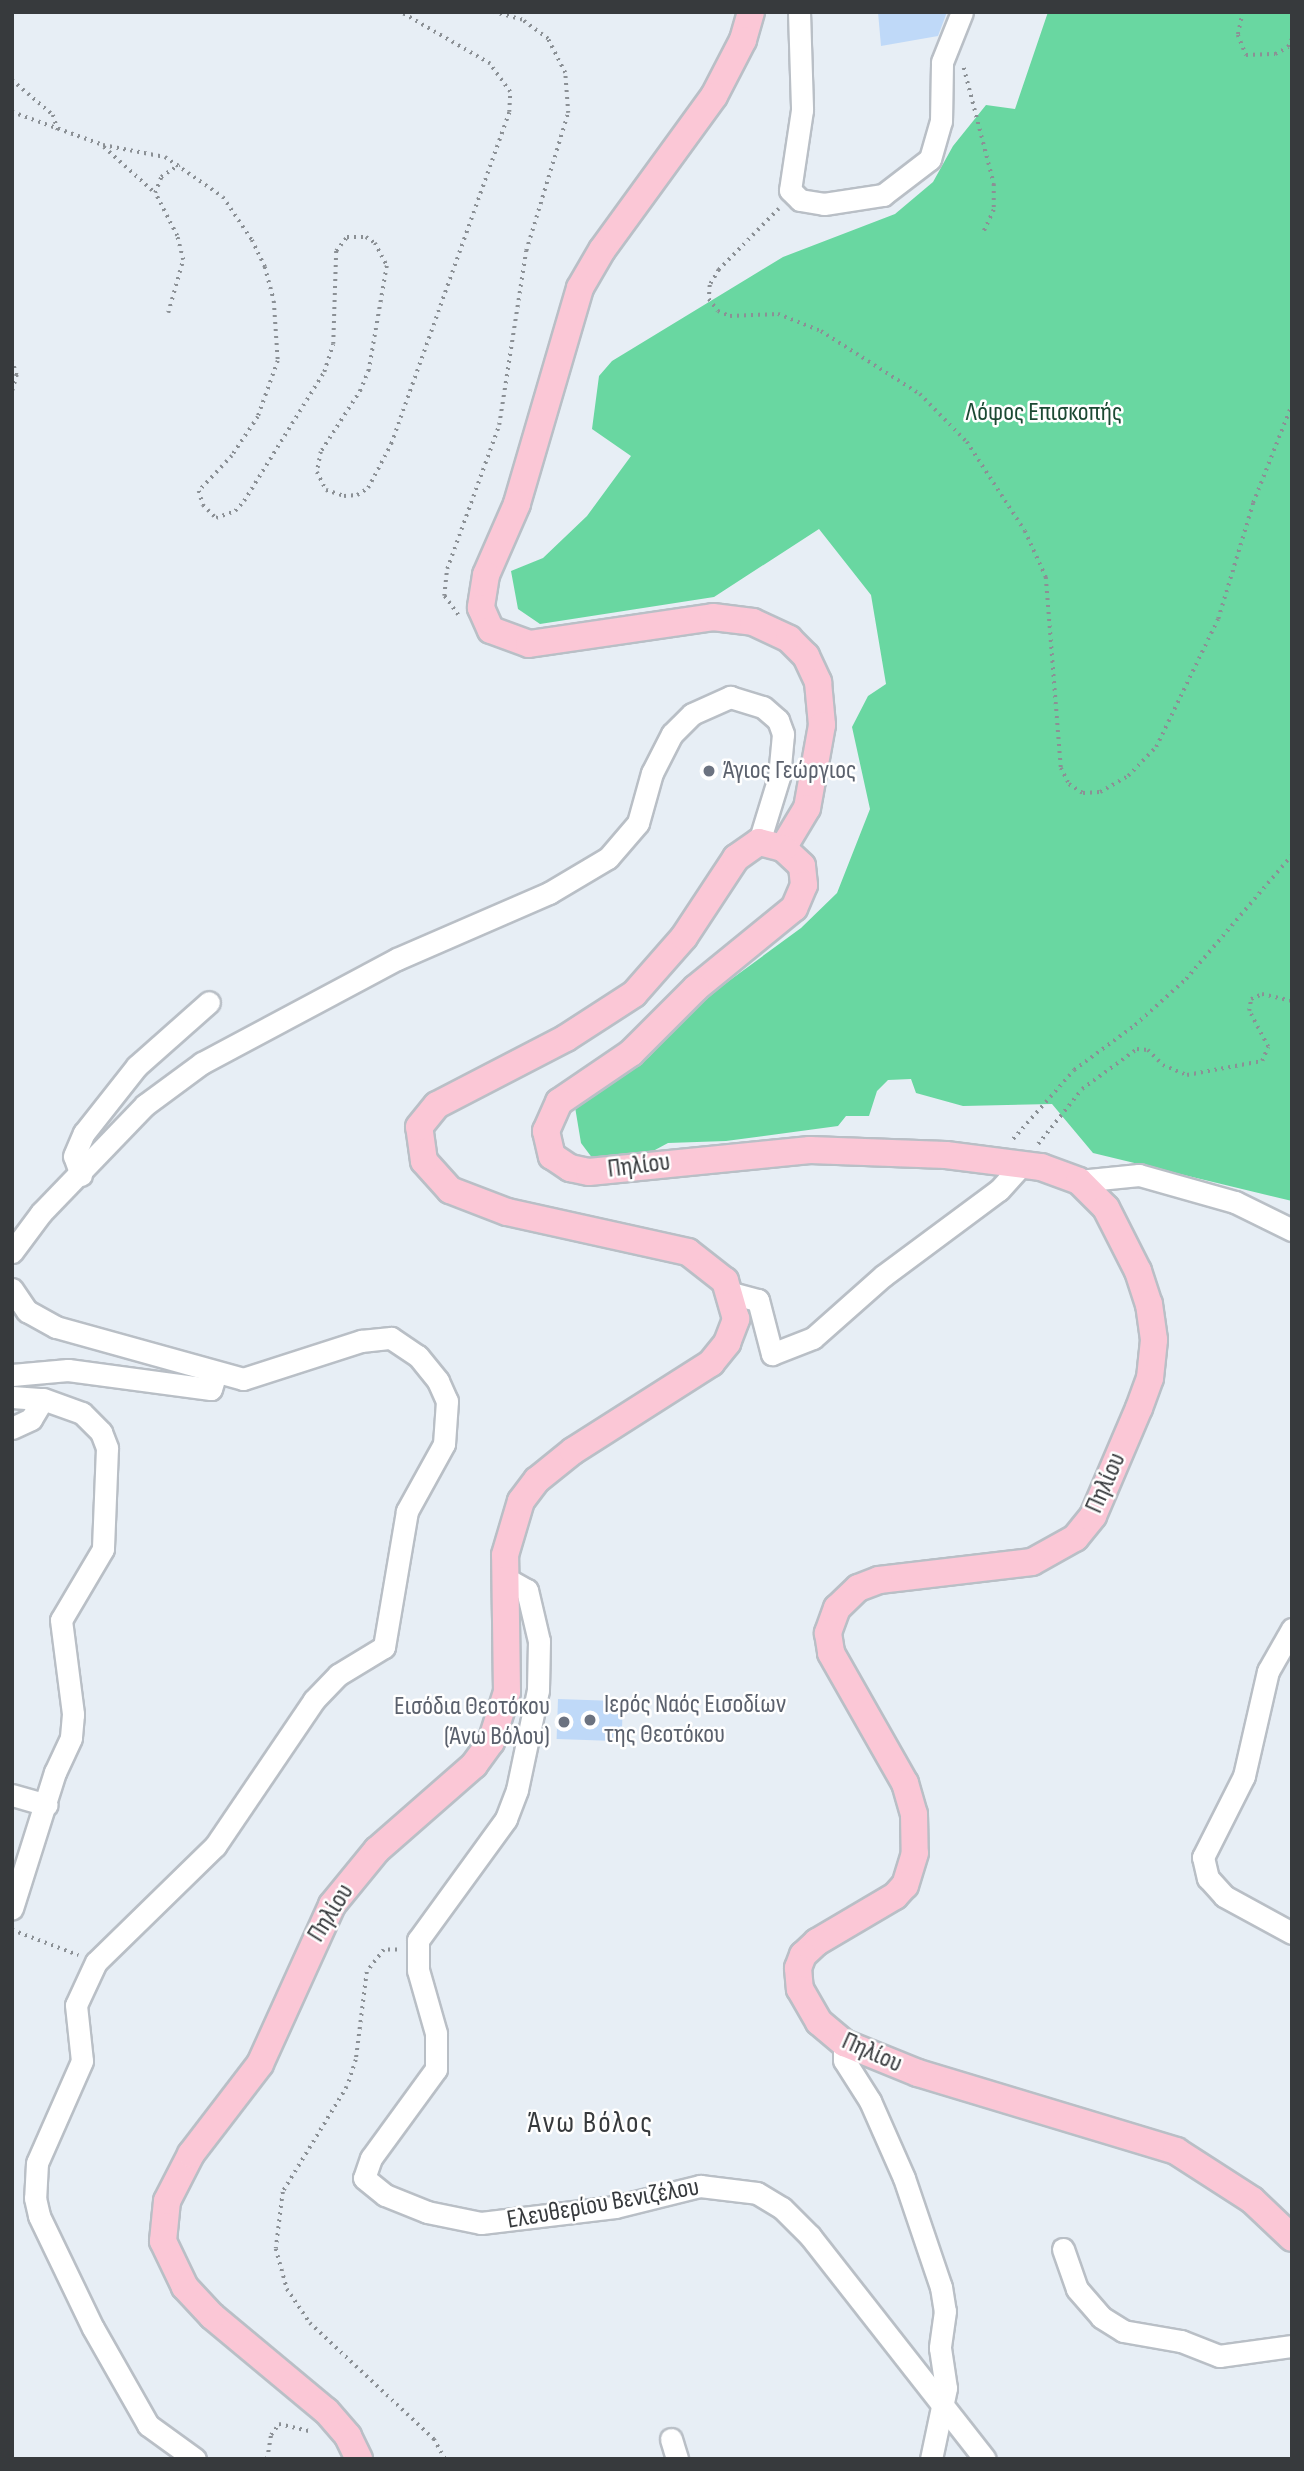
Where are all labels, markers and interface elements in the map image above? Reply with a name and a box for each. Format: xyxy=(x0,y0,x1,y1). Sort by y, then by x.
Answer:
park label: Λόφος Επισκοπής xyxy=(966,397,1122,429)
place label: Άγιος Γεώργιος xyxy=(723,755,856,787)
marker: Άγιος Γεώργιος xyxy=(701,763,717,779)
street label: Πηλίου xyxy=(606,1147,672,1185)
street label: Πηλίου xyxy=(1079,1448,1133,1518)
place label: Ιερός Ναός Εισοδίων της Θεοτόκου xyxy=(604,1689,786,1750)
place label: Εισόδια Θεοτόκου (Άνω Βόλου) xyxy=(394,1691,550,1752)
marker: Ιερός Ναός Εισοδίων της Θεοτόκου xyxy=(582,1712,598,1728)
marker: Εισόδια Θεοτόκου (Άνω Βόλου) xyxy=(556,1714,572,1730)
street label: Πηλίου xyxy=(301,1878,361,1948)
street label: Πηλίου xyxy=(837,2026,907,2080)
district label: Άνω Βόλος xyxy=(529,2105,653,2141)
street label: Ελευθερίου Βενιζέλου xyxy=(504,2172,702,2236)

